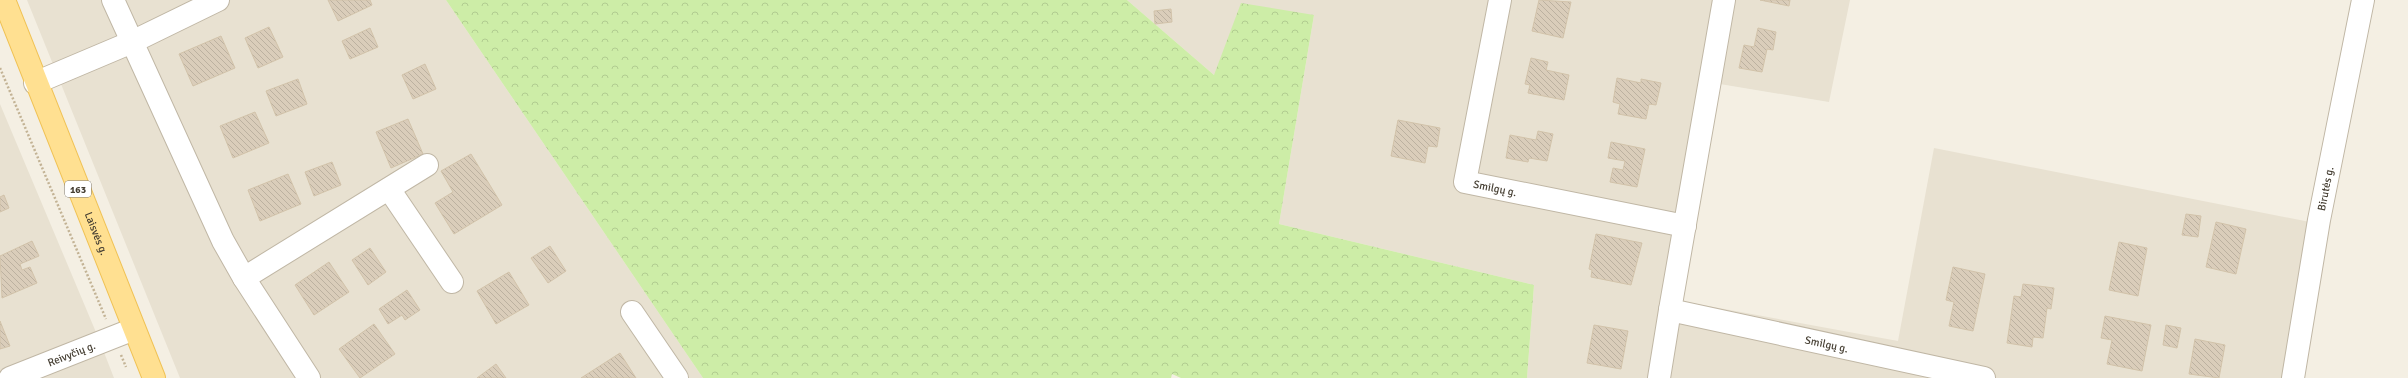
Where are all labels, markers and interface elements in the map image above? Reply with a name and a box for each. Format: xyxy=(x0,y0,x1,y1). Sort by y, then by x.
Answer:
street label: Birutės g. xyxy=(2315,165,2337,212)
street label: Smilgų g. xyxy=(1472,178,1518,199)
road number: 163 xyxy=(65,181,91,197)
street label: Laisvės g. xyxy=(82,210,111,257)
street label: Smilgų g. xyxy=(1804,333,1850,355)
street label: Reivyčių g. xyxy=(46,339,97,370)

